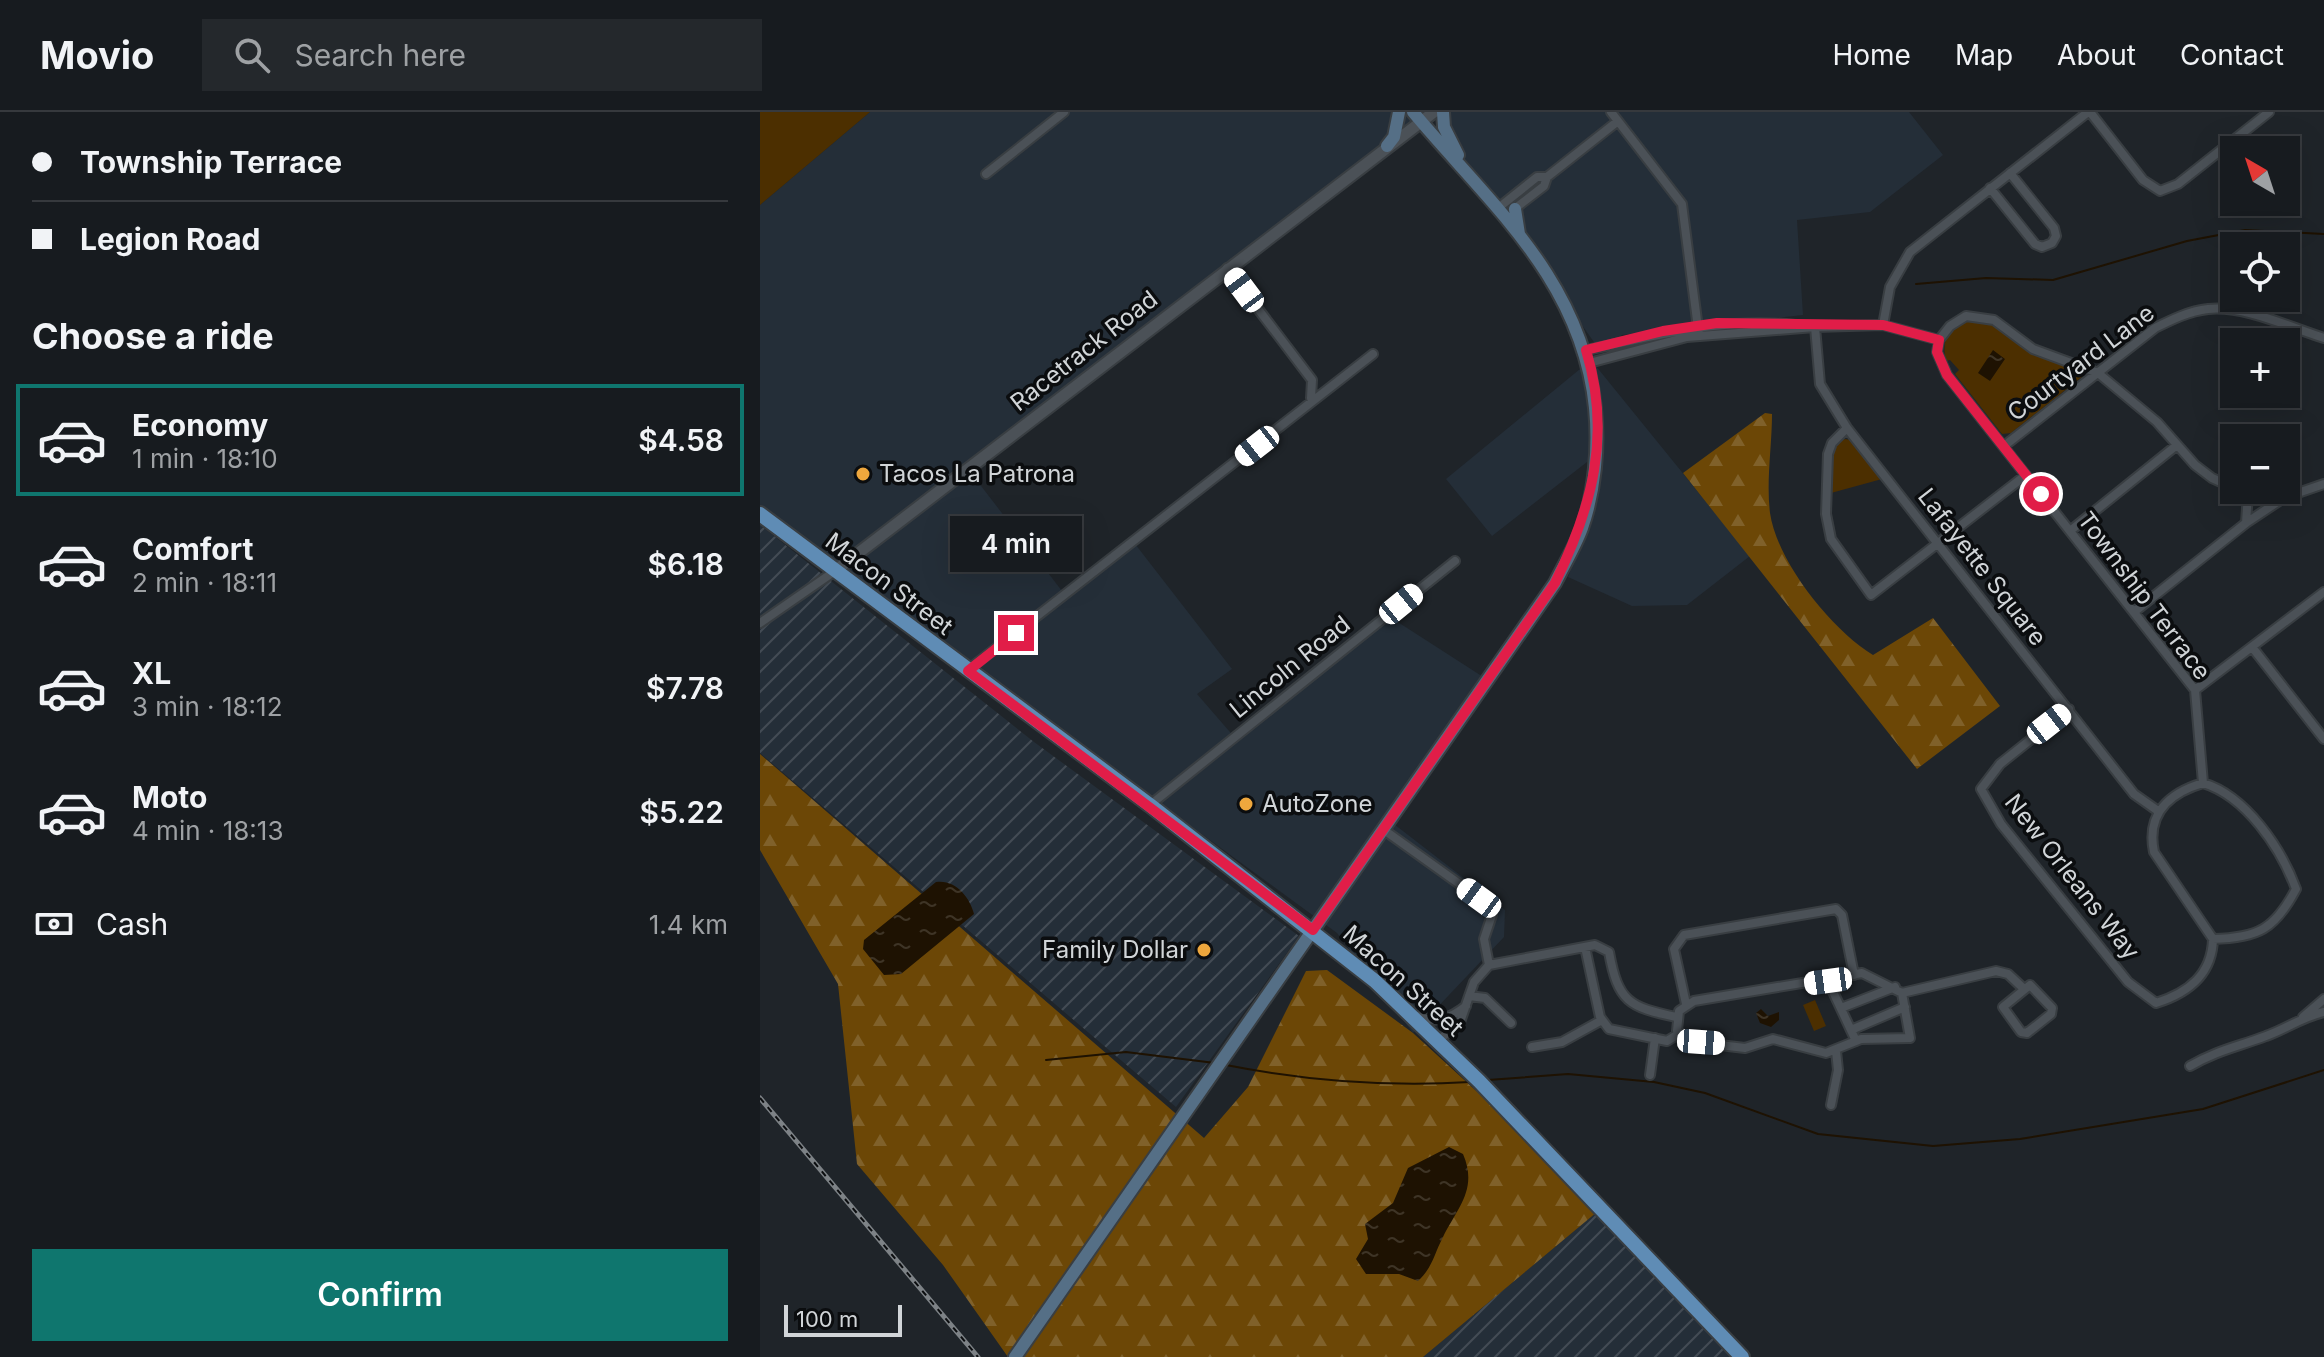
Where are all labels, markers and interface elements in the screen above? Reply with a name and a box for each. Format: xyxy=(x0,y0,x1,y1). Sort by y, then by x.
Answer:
search box xyxy=(202,19,762,91)
text: Movio xyxy=(40,32,154,78)
icon: search xyxy=(230,33,274,77)
text: Search here xyxy=(294,37,466,73)
text: Home xyxy=(1832,38,1911,72)
text: Map xyxy=(1955,38,2013,72)
text: About xyxy=(2057,38,2136,72)
text: Contact xyxy=(2180,38,2284,72)
north arrow xyxy=(2220,136,2300,216)
map controls xyxy=(2220,136,2300,504)
text: Township Terrace xyxy=(80,144,342,180)
text: Legion Road xyxy=(80,221,260,257)
button: locate xyxy=(2220,232,2300,312)
car xyxy=(1220,264,1268,316)
street label: Racetrack Road xyxy=(1004,284,1163,417)
street label: Courtyard Lane xyxy=(2002,298,2160,427)
text: Choose a ride xyxy=(32,314,274,358)
button: + xyxy=(2220,328,2300,408)
icon: car xyxy=(36,404,108,476)
text: Economy xyxy=(132,407,268,443)
text: $4.58 xyxy=(638,422,724,458)
car xyxy=(1231,422,1283,470)
button: − xyxy=(2220,424,2300,504)
text: 1 min · 18:10 xyxy=(132,443,278,474)
place label: Tacos La Patrona xyxy=(879,459,1075,488)
marker: Tacos La Patrona xyxy=(854,465,872,483)
route start xyxy=(2023,476,2059,512)
street label: Lafayette Square xyxy=(1912,482,2053,651)
street label: Township Terrace xyxy=(2072,506,2217,685)
callout: 4 min xyxy=(950,517,1082,573)
street label: Macon Street xyxy=(820,526,959,641)
icon: car xyxy=(36,528,108,600)
text: 4 min xyxy=(981,528,1051,559)
text: Comfort xyxy=(132,531,253,567)
text: $6.18 xyxy=(647,546,724,582)
text: 2 min · 18:11 xyxy=(132,567,277,598)
car xyxy=(1375,580,1427,628)
street label: Lincoln Road xyxy=(1224,609,1356,724)
route end xyxy=(998,615,1034,651)
icon: car xyxy=(36,652,108,724)
text: XL xyxy=(132,655,171,691)
text: $7.78 xyxy=(646,670,724,706)
text: 3 min · 18:12 xyxy=(132,691,283,722)
car xyxy=(2023,700,2075,748)
icon: car xyxy=(36,776,108,848)
text: Moto xyxy=(132,779,207,815)
street label: New Orleans Way xyxy=(1999,788,2146,965)
place label: AutoZone xyxy=(1262,789,1372,818)
text: $5.22 xyxy=(639,794,724,830)
marker: AutoZone xyxy=(1237,795,1255,813)
text: 4 min · 18:13 xyxy=(132,815,283,846)
car xyxy=(1453,874,1505,922)
icon: cash xyxy=(32,902,76,946)
text: Cash xyxy=(96,906,168,942)
text: 1.4 km xyxy=(649,909,728,940)
street label: Macon Street xyxy=(1337,919,1470,1042)
place label: Family Dollar xyxy=(1042,935,1188,964)
marker: Family Dollar xyxy=(1195,941,1213,959)
car xyxy=(1803,966,1853,996)
car xyxy=(1676,1028,1726,1056)
button: Confirm xyxy=(32,1249,728,1341)
scale bar xyxy=(784,1301,902,1337)
text: 100 m xyxy=(796,1306,858,1332)

